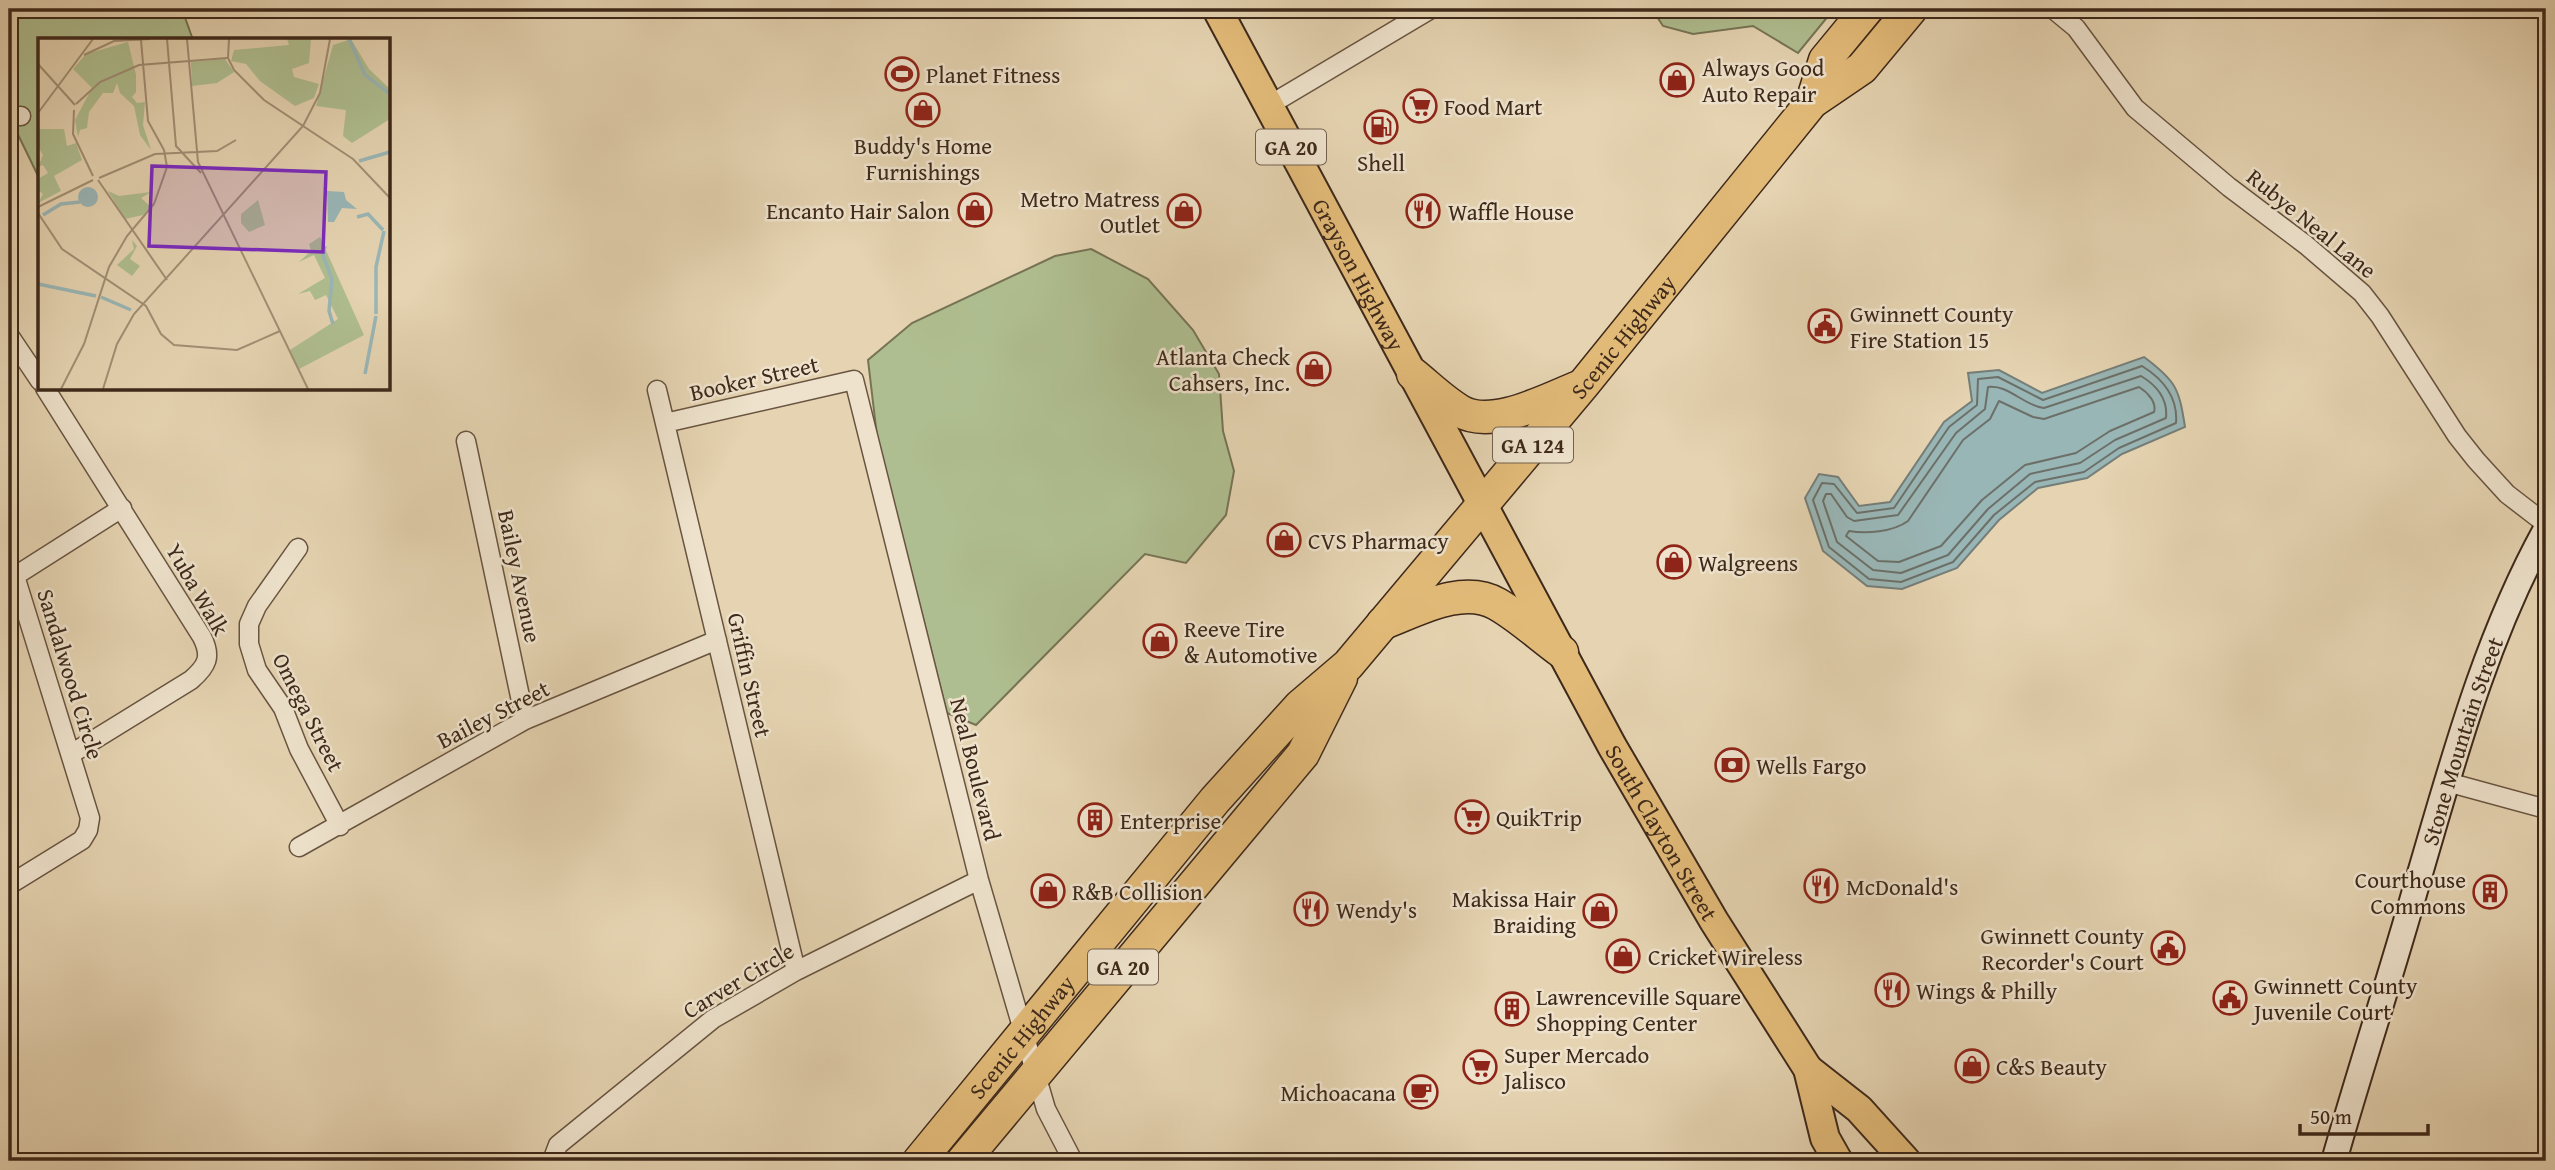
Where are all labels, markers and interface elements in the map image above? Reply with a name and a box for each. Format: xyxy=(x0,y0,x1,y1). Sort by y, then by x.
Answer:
inset map xyxy=(38,38,390,390)
place label: Always Good Auto Repair xyxy=(1702,51,1825,110)
sports icon: Planet Fitness xyxy=(883,55,921,93)
place label: Planet Fitness xyxy=(926,58,1060,91)
shop icon: Always Good Auto Repair xyxy=(1658,61,1696,99)
supermarket icon: Food Mart xyxy=(1401,87,1439,125)
place label: Food Mart xyxy=(1444,90,1542,123)
shop icon: Buddy's Home Furnishings xyxy=(904,91,942,129)
fuel station icon: Shell xyxy=(1362,108,1400,146)
place label: Buddy's Home Furnishings xyxy=(854,129,992,188)
road number: GA 20 xyxy=(1256,130,1326,164)
place label: Shell xyxy=(1357,146,1405,179)
street label: Rubye Neal Lane xyxy=(2240,160,2384,286)
place label: Metro Matress Outlet xyxy=(1020,182,1160,241)
shop icon: Encanto Hair Salon xyxy=(956,191,994,229)
shop icon: Metro Matress Outlet xyxy=(1165,192,1203,230)
street label: Grayson Highway xyxy=(1305,192,1414,357)
restaurant icon: Waffle House xyxy=(1404,192,1442,230)
place label: Encanto Hair Salon xyxy=(766,194,950,227)
place label: Waffle House xyxy=(1448,195,1574,228)
street label: Scenic Highway xyxy=(1562,267,1683,406)
place label: Gwinnett County Fire Station 15 xyxy=(1850,297,2014,356)
public building icon: Gwinnett County Fire Station 15 xyxy=(1806,307,1844,345)
place label: Atlanta Check Cahsers, Inc. xyxy=(1156,340,1290,399)
street label: Booker Street xyxy=(686,347,822,409)
shop icon: Atlanta Check Cahsers, Inc. xyxy=(1295,350,1333,388)
road number: GA 124 xyxy=(1493,428,1573,462)
street label: Bailey Avenue xyxy=(490,507,550,645)
shop icon: CVS Pharmacy xyxy=(1265,521,1303,559)
place label: CVS Pharmacy xyxy=(1308,524,1449,557)
street label: Yuba Walk xyxy=(158,537,238,642)
shop icon: Walgreens xyxy=(1655,543,1693,581)
place label: Walgreens xyxy=(1698,546,1798,579)
street label: Sandalwood Circle xyxy=(29,585,113,763)
street label: Griffin Street xyxy=(720,609,780,741)
place label: Reeve Tire & Automotive xyxy=(1184,612,1318,671)
shop icon: Reeve Tire & Automotive xyxy=(1141,622,1179,660)
street label: Stone Mountain Street xyxy=(2413,632,2511,849)
street label: Omega Street xyxy=(265,647,353,777)
street label: Bailey Street xyxy=(431,672,555,756)
street label: Neal Boulevard xyxy=(942,694,1010,845)
street label: South Clayton Street xyxy=(1598,738,1727,927)
bank icon: Wells Fargo xyxy=(1713,746,1751,784)
place label: Wells Fargo xyxy=(1756,749,1866,782)
supermarket icon: QuikTrip xyxy=(1453,798,1491,836)
building icon: Enterprise xyxy=(1076,801,1114,839)
place label: QuikTrip xyxy=(1496,801,1582,834)
place label: Enterprise xyxy=(1120,804,1221,837)
place label: Courthouse Commons xyxy=(2355,863,2466,922)
restaurant icon: McDonald's xyxy=(1802,867,1840,905)
place label: McDonald's xyxy=(1846,870,1958,903)
shop icon: R&B Collision xyxy=(1029,872,1067,910)
building icon: Courthouse Commons xyxy=(2471,873,2509,911)
place label: R&B Collision xyxy=(1072,875,1203,908)
place label: Makissa Hair Braiding xyxy=(1452,882,1577,941)
restaurant icon: Wendy's xyxy=(1292,890,1330,928)
shop icon: Makissa Hair Braiding xyxy=(1581,892,1619,930)
place label: Wendy's xyxy=(1336,893,1417,926)
place label: Gwinnett County Recorder's Court xyxy=(1981,919,2145,978)
public building icon: Gwinnett County Recorder's Court xyxy=(2149,929,2187,967)
street label: Carver Circle xyxy=(676,934,800,1026)
shop icon: Cricket Wireless xyxy=(1604,937,1642,975)
place label: Cricket Wireless xyxy=(1648,940,1803,973)
road number: GA 20 xyxy=(1088,950,1158,984)
street label: Scenic Highway xyxy=(960,967,1082,1105)
place label: Gwinnett County Juvenile Court xyxy=(2251,969,2418,1028)
restaurant icon: Wings & Philly xyxy=(1873,971,1911,1009)
place label: Wings & Philly xyxy=(1916,974,2058,1007)
public building icon: Gwinnett County Juvenile Court xyxy=(2211,979,2249,1017)
place label: Lawrenceville Square Shopping Center xyxy=(1536,980,1741,1039)
building icon: Lawrenceville Square Shopping Center xyxy=(1493,990,1531,1028)
place label: Super Mercado Jalisco xyxy=(1501,1038,1649,1097)
shop icon: C&S Beauty xyxy=(1953,1047,1991,1085)
supermarket icon: Super Mercado Jalisco xyxy=(1461,1048,1499,1086)
place label: C&S Beauty xyxy=(1996,1050,2108,1083)
cafe icon: Michoacana xyxy=(1402,1073,1440,1111)
place label: Michoacana xyxy=(1280,1076,1396,1109)
scale bar xyxy=(2300,1093,2427,1137)
text: 50 m xyxy=(2310,1101,2352,1132)

